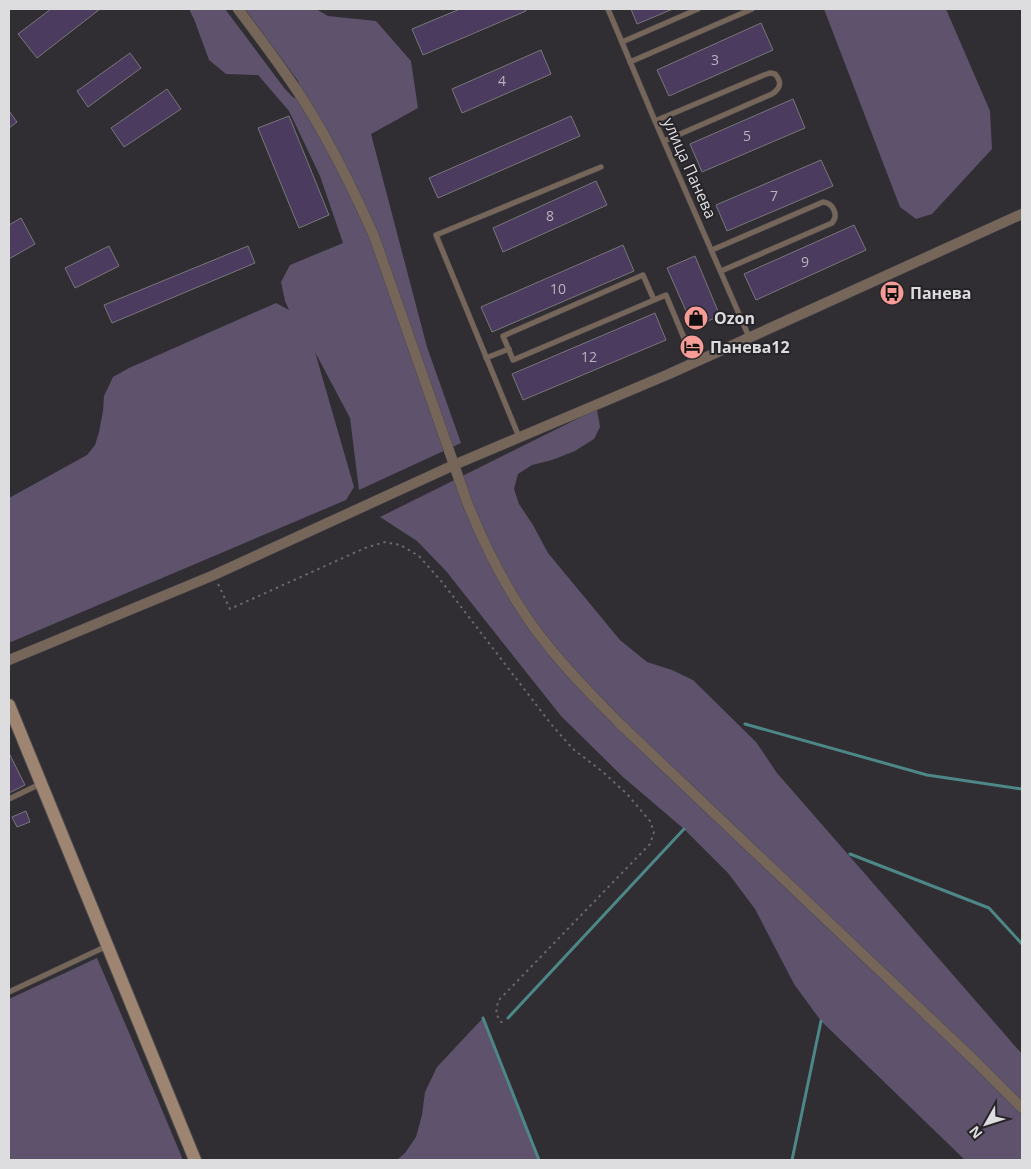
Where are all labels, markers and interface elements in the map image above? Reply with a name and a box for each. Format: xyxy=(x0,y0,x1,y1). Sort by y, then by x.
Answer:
house number: 3 xyxy=(711,50,719,69)
house number: 4 xyxy=(498,71,506,90)
street label: улица Панева xyxy=(658,114,722,222)
house number: 5 xyxy=(743,126,751,145)
house number: 7 xyxy=(770,186,778,205)
house number: 8 xyxy=(546,206,554,225)
house number: 9 xyxy=(801,252,809,271)
house number: 10 xyxy=(550,279,566,298)
bus stop icon: Панева xyxy=(879,280,905,306)
place label: Панева xyxy=(910,282,971,304)
shop icon: Ozon xyxy=(683,305,709,331)
place label: Ozon xyxy=(714,307,755,329)
hotel icon: Панева12 xyxy=(679,334,705,360)
place label: Панева12 xyxy=(710,336,790,358)
house number: 12 xyxy=(581,347,597,366)
north arrow xyxy=(961,1099,1011,1149)
text: N xyxy=(965,1122,986,1143)

